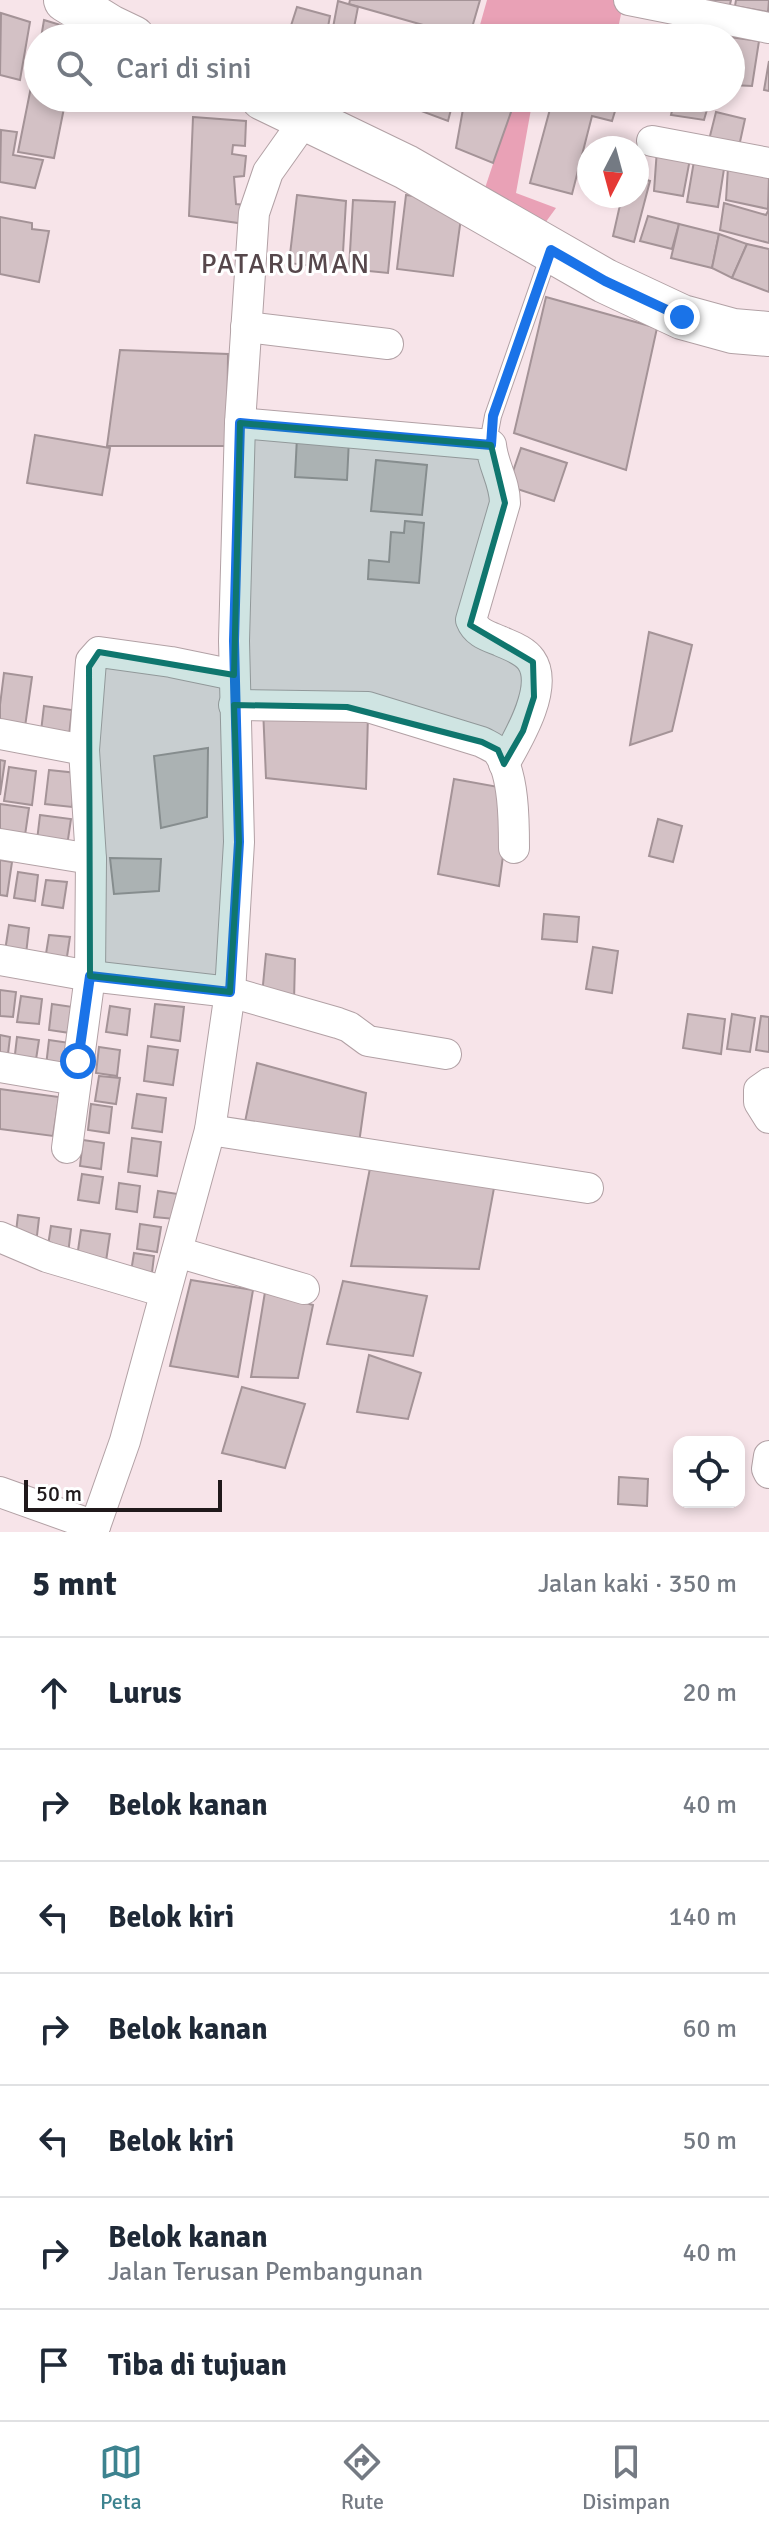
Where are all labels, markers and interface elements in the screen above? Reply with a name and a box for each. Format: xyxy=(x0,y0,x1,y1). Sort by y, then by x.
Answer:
search box xyxy=(24,24,745,112)
icon: search xyxy=(52,46,96,90)
text: Cari di sini xyxy=(116,50,252,87)
north arrow xyxy=(577,136,649,208)
district label: PATARUMAN xyxy=(201,247,371,281)
route end xyxy=(664,299,700,335)
route start xyxy=(60,1043,96,1079)
map controls xyxy=(673,1436,745,1508)
button: locate xyxy=(673,1436,745,1508)
scale bar xyxy=(24,1476,222,1512)
text: 50 m xyxy=(36,1480,82,1507)
text: 5 mnt xyxy=(32,1563,117,1605)
text: Jalan kaki · 350 m xyxy=(538,1568,737,1600)
icon: ahead xyxy=(32,1671,76,1715)
text: Lurus xyxy=(108,1675,182,1712)
text: 20 m xyxy=(682,1677,737,1709)
icon: right xyxy=(32,1783,76,1827)
text: Belok kanan xyxy=(108,1787,268,1824)
text: 40 m xyxy=(682,1789,737,1821)
icon: left xyxy=(32,1895,76,1939)
text: Belok kiri xyxy=(108,1899,234,1936)
text: 140 m xyxy=(668,1901,737,1933)
icon: right xyxy=(32,2007,76,2051)
text: Belok kanan xyxy=(108,2011,268,2048)
text: 60 m xyxy=(682,2013,737,2045)
icon: left xyxy=(32,2119,76,2163)
text: Belok kiri xyxy=(108,2123,234,2160)
text: 50 m xyxy=(682,2125,737,2157)
text: Belok kanan xyxy=(108,2219,268,2256)
icon: right xyxy=(32,2231,76,2275)
text: 40 m xyxy=(682,2237,737,2269)
text: Jalan Terusan Pembangunan xyxy=(108,2256,423,2288)
icon: arrive xyxy=(32,2343,76,2387)
text: Tiba di tujuan xyxy=(108,2347,287,2384)
tab: Peta xyxy=(99,2440,143,2515)
tab: Rute xyxy=(340,2440,384,2515)
tab: Disimpan xyxy=(582,2440,670,2515)

